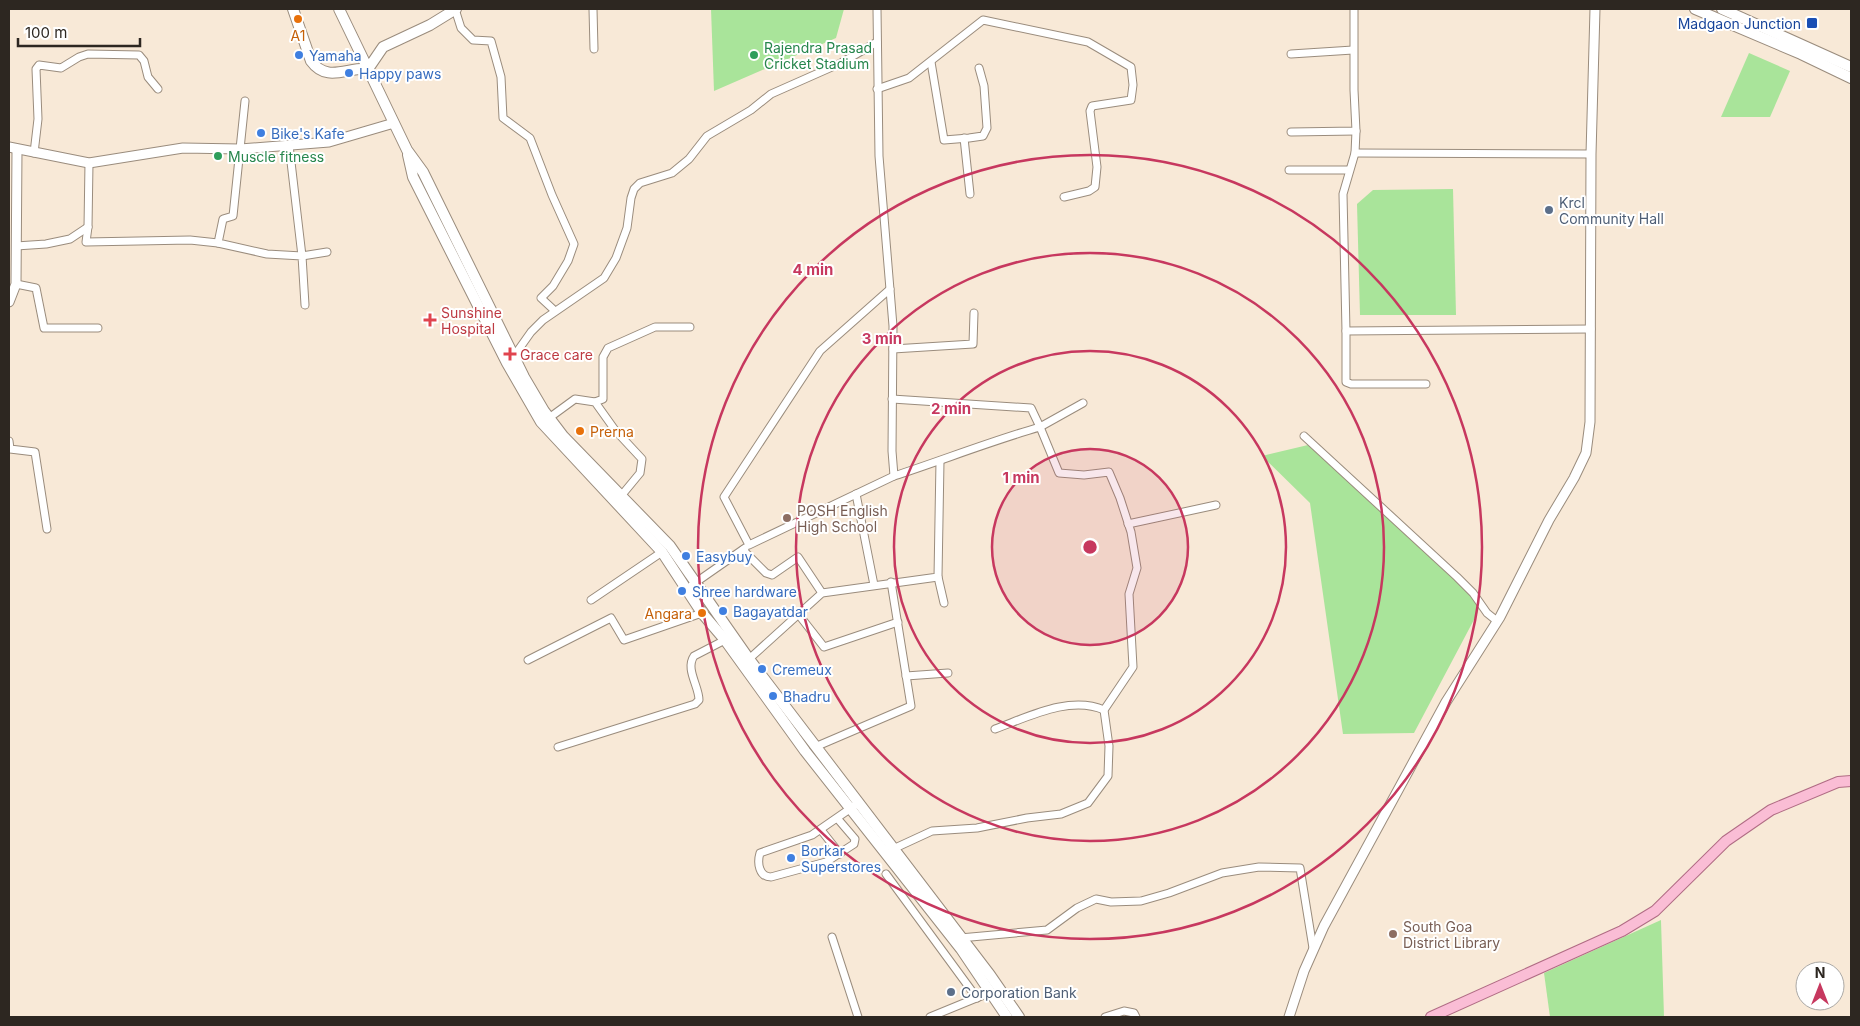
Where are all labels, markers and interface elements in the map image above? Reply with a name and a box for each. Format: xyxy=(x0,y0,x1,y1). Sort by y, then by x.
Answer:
marker: A1 xyxy=(292,13,304,25)
scale bar xyxy=(18,15,140,47)
place label: Madgaon Junction xyxy=(1678,15,1801,32)
marker: Madgaon Junction xyxy=(1805,16,1819,30)
text: 100 m xyxy=(25,23,67,42)
place label: A1 xyxy=(291,27,305,44)
place label: Rajendra Prasad Cricket Stadium xyxy=(764,39,872,72)
place label: Yamaha xyxy=(309,47,362,64)
marker: Yamaha xyxy=(293,49,305,61)
marker: Rajendra Prasad Cricket Stadium xyxy=(748,49,760,61)
place label: Happy paws xyxy=(359,65,441,82)
marker: Happy paws xyxy=(343,67,355,79)
place label: Bike's Kafe xyxy=(271,125,345,142)
marker: Bike's Kafe xyxy=(255,127,267,139)
place label: Muscle fitness xyxy=(228,148,324,165)
marker: Muscle fitness xyxy=(212,150,224,162)
place label: Krcl Community Hall xyxy=(1559,194,1664,227)
marker: Krcl Community Hall xyxy=(1543,204,1555,216)
text: 4 min xyxy=(793,260,833,279)
place label: Sunshine Hospital xyxy=(441,304,502,337)
marker: Sunshine Hospital xyxy=(423,313,437,327)
text: 3 min xyxy=(862,329,902,348)
place label: Grace care xyxy=(520,346,593,363)
marker: Grace care xyxy=(504,348,516,360)
text: 2 min xyxy=(931,399,971,418)
place label: Prerna xyxy=(590,423,634,440)
marker: Prerna xyxy=(574,425,586,437)
text: 1 min xyxy=(1002,468,1040,487)
place label: POSH English High School xyxy=(797,502,888,535)
marker: POSH English High School xyxy=(781,512,793,524)
centre of rings xyxy=(1081,538,1099,556)
place label: Easybuy xyxy=(696,548,752,565)
marker: Easybuy xyxy=(680,550,692,562)
place label: Shree hardware xyxy=(692,583,797,600)
marker: Shree hardware xyxy=(676,585,688,597)
place label: Bagayatdar xyxy=(733,603,808,620)
place label: Angara xyxy=(644,605,692,622)
marker: Bagayatdar xyxy=(717,605,729,617)
marker: Angara xyxy=(696,607,708,619)
place label: Cremeux xyxy=(772,661,832,678)
marker: Cremeux xyxy=(756,663,768,675)
place label: Bhadru xyxy=(783,688,830,705)
marker: Bhadru xyxy=(767,690,779,702)
place label: Borkar Superstores xyxy=(801,842,881,875)
marker: Borkar Superstores xyxy=(785,852,797,864)
place label: South Goa District Library xyxy=(1403,918,1500,951)
marker: South Goa District Library xyxy=(1387,928,1399,940)
north arrow xyxy=(1795,961,1845,1011)
text: N xyxy=(1815,964,1825,981)
place label: Corporation Bank xyxy=(961,984,1077,1001)
marker: Corporation Bank xyxy=(945,986,957,998)

